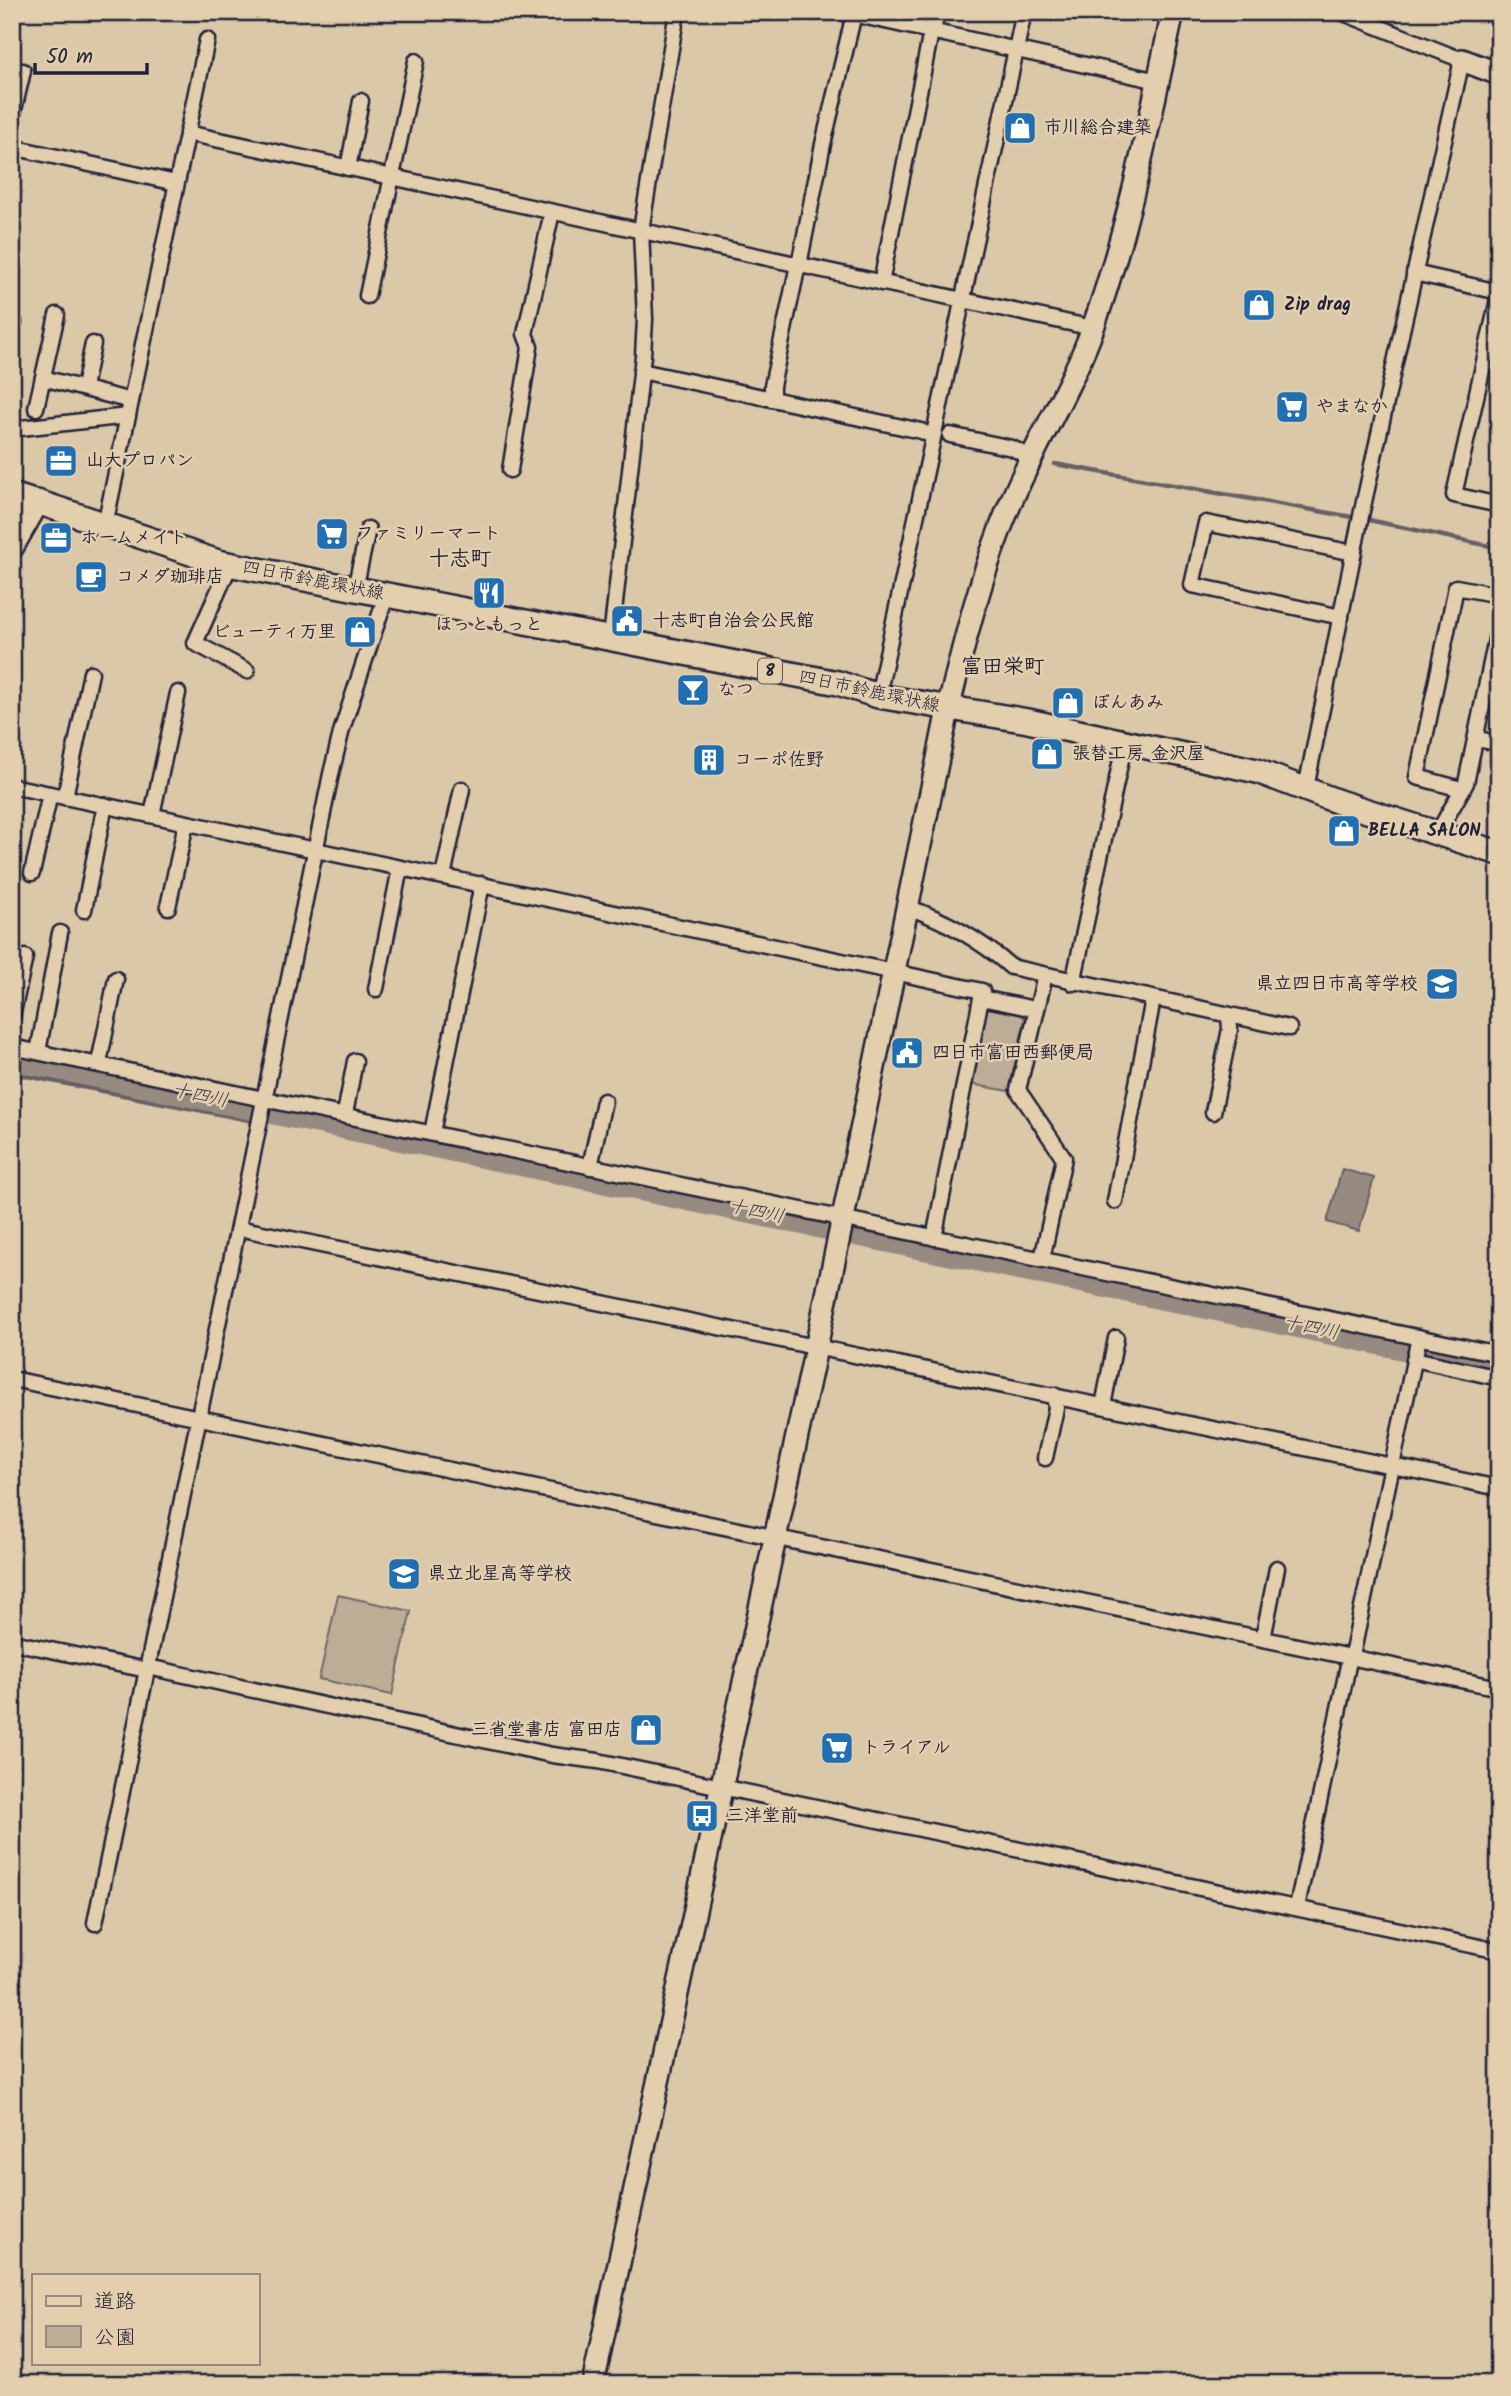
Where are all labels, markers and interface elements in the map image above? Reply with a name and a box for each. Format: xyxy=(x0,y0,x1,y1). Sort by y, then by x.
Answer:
scale bar xyxy=(35,32,147,76)
text: 50 m xyxy=(46,41,93,74)
shop icon: 市川総合建築 xyxy=(1001,109,1039,147)
place label: 市川総合建築 xyxy=(1044,114,1152,143)
shop icon: Zip drag xyxy=(1240,286,1278,324)
place label: Zip drag xyxy=(1284,291,1351,320)
supermarket icon: やまなか xyxy=(1273,388,1311,426)
place label: やまなか xyxy=(1316,393,1388,422)
office icon: 山大プロパン xyxy=(42,442,80,480)
place label: 山大プロパン xyxy=(86,447,194,476)
supermarket icon: ファミリーマート xyxy=(313,515,351,553)
office icon: ホームメイト xyxy=(37,519,75,557)
place label: ファミリーマート xyxy=(356,520,501,549)
place label: ホームメイト xyxy=(80,524,187,553)
district label: 十志町 xyxy=(429,543,492,576)
street label: 四日市鈴鹿環状線 xyxy=(240,553,386,609)
cafe icon: コメダ珈琲店 xyxy=(72,558,110,596)
place label: コメダ珈琲店 xyxy=(116,563,224,592)
restaurant icon: ほっともっと xyxy=(470,574,508,612)
public building icon: 十志町自治会公民館 xyxy=(608,602,646,640)
place label: 十志町自治会公民館 xyxy=(652,607,814,636)
place label: ほっともっと xyxy=(435,611,543,640)
shop icon: ビューティ万里 xyxy=(341,613,379,651)
place label: ビューティ万里 xyxy=(213,618,336,647)
district label: 富田栄町 xyxy=(961,651,1045,684)
road number: 8 xyxy=(758,658,782,684)
street label: 四日市鈴鹿環状線 xyxy=(796,663,942,721)
bar icon: なつ xyxy=(674,671,712,709)
place label: なつ xyxy=(718,676,754,705)
shop icon: ぼんあみ xyxy=(1049,684,1087,722)
place label: ぼんあみ xyxy=(1092,689,1164,718)
shop icon: 張替工房 金沢屋 xyxy=(1028,735,1066,773)
place label: 張替工房 金沢屋 xyxy=(1072,740,1205,769)
building icon: コーポ佐野 xyxy=(690,741,728,779)
place label: コーポ佐野 xyxy=(734,746,824,775)
shop icon: BELLA SALON xyxy=(1325,812,1363,850)
place label: BELLA SALON xyxy=(1368,817,1481,846)
school or university icon: 県立四日市高等学校 xyxy=(1423,965,1461,1003)
place label: 県立四日市高等学校 xyxy=(1256,970,1418,999)
public building icon: 四日市富田西郵便局 xyxy=(888,1034,926,1072)
place label: 四日市富田西郵便局 xyxy=(932,1039,1094,1068)
water label: 十四川 xyxy=(169,1075,231,1117)
water label: 十四川 xyxy=(725,1191,787,1233)
water label: 十四川 xyxy=(1280,1307,1342,1349)
school or university icon: 県立北星高等学校 xyxy=(385,1555,423,1593)
place label: 県立北星高等学校 xyxy=(428,1560,572,1589)
shop icon: 三省堂書店 富田店 xyxy=(627,1711,665,1749)
place label: 三省堂書店 富田店 xyxy=(471,1716,622,1745)
supermarket icon: トライアル xyxy=(818,1729,856,1767)
place label: トライアル xyxy=(862,1734,951,1763)
bus stop icon: 三洋堂前 xyxy=(683,1797,721,1835)
place label: 三洋堂前 xyxy=(726,1802,798,1831)
legend xyxy=(32,2274,259,2364)
text: 道路 xyxy=(94,2286,136,2319)
text: 公園 xyxy=(94,2322,136,2355)

